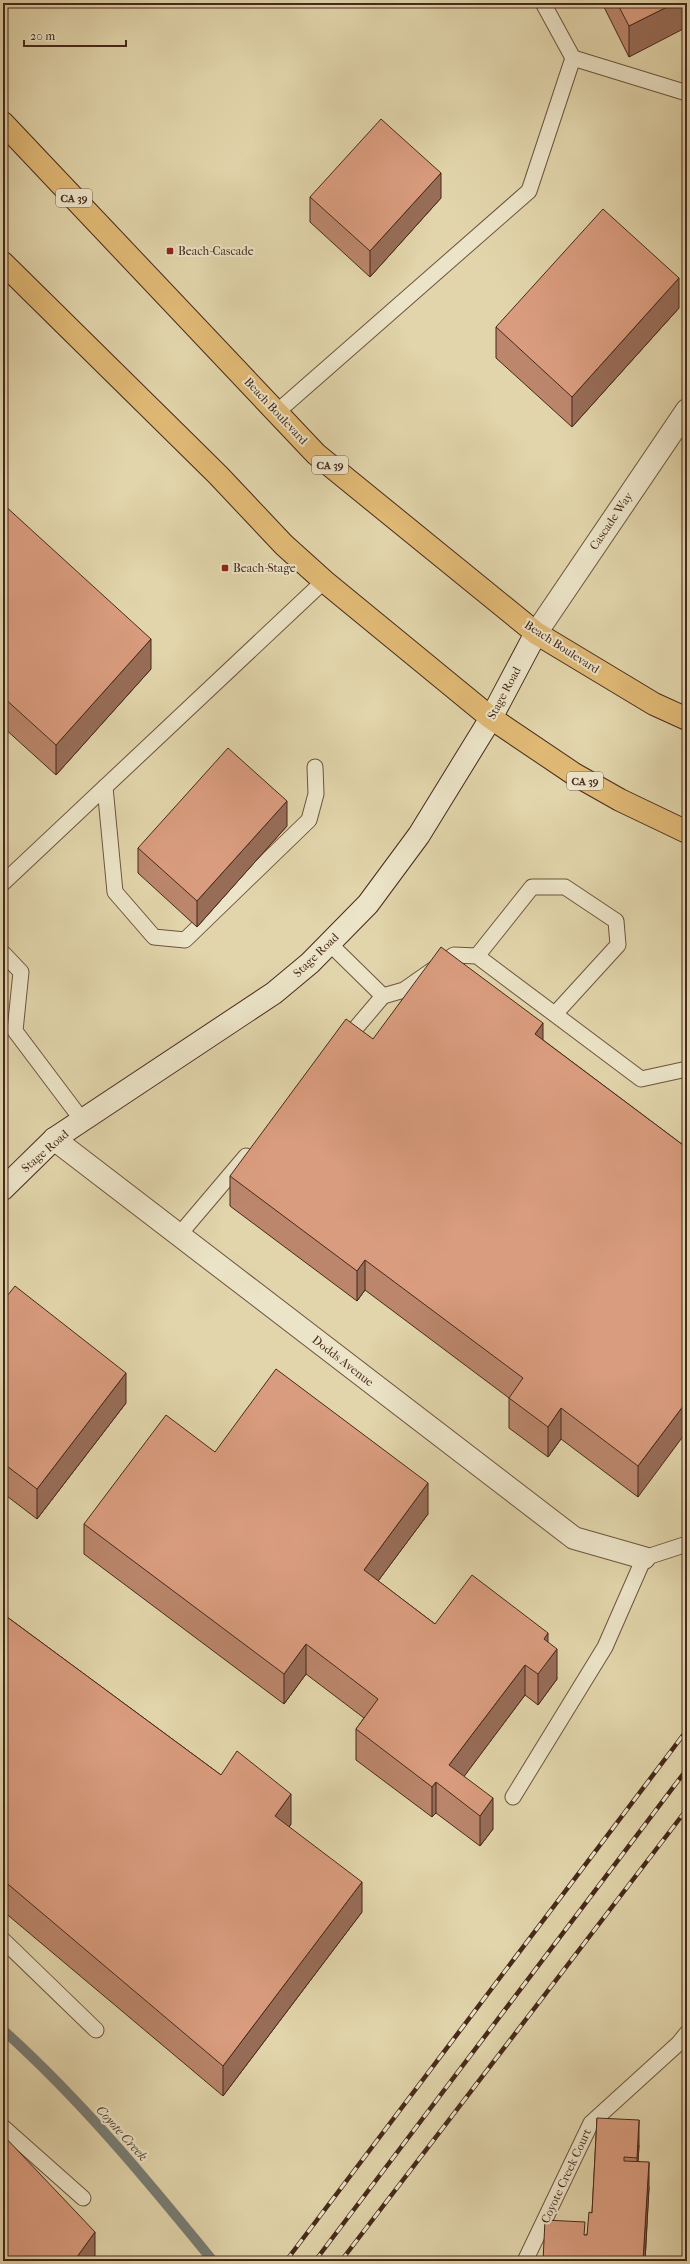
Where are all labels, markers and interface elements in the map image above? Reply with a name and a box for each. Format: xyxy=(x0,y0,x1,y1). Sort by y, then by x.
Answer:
scale bar xyxy=(24,22,126,48)
text: 20 m xyxy=(30,29,55,43)
road number: CA 39 xyxy=(56,189,92,207)
place label: Beach-Cascade xyxy=(178,244,254,258)
marker: Beach-Cascade xyxy=(165,246,175,256)
street label: Beach Boulevard xyxy=(241,375,311,448)
road number: CA 39 xyxy=(312,456,348,474)
street label: Cascade Way xyxy=(587,489,636,553)
place label: Beach-Stage xyxy=(233,561,296,575)
marker: Beach-Stage xyxy=(220,563,230,573)
street label: Beach Boulevard xyxy=(522,618,602,677)
street label: Stage Road xyxy=(484,664,524,722)
road number: CA 39 xyxy=(567,772,603,790)
street label: Stage Road xyxy=(290,930,342,980)
street label: Stage Road xyxy=(19,1126,72,1175)
street label: Dodds Avenue xyxy=(310,1333,377,1389)
water label: Coyote Creek xyxy=(93,2102,151,2164)
street label: Coyote Creek Court xyxy=(538,2126,594,2226)

